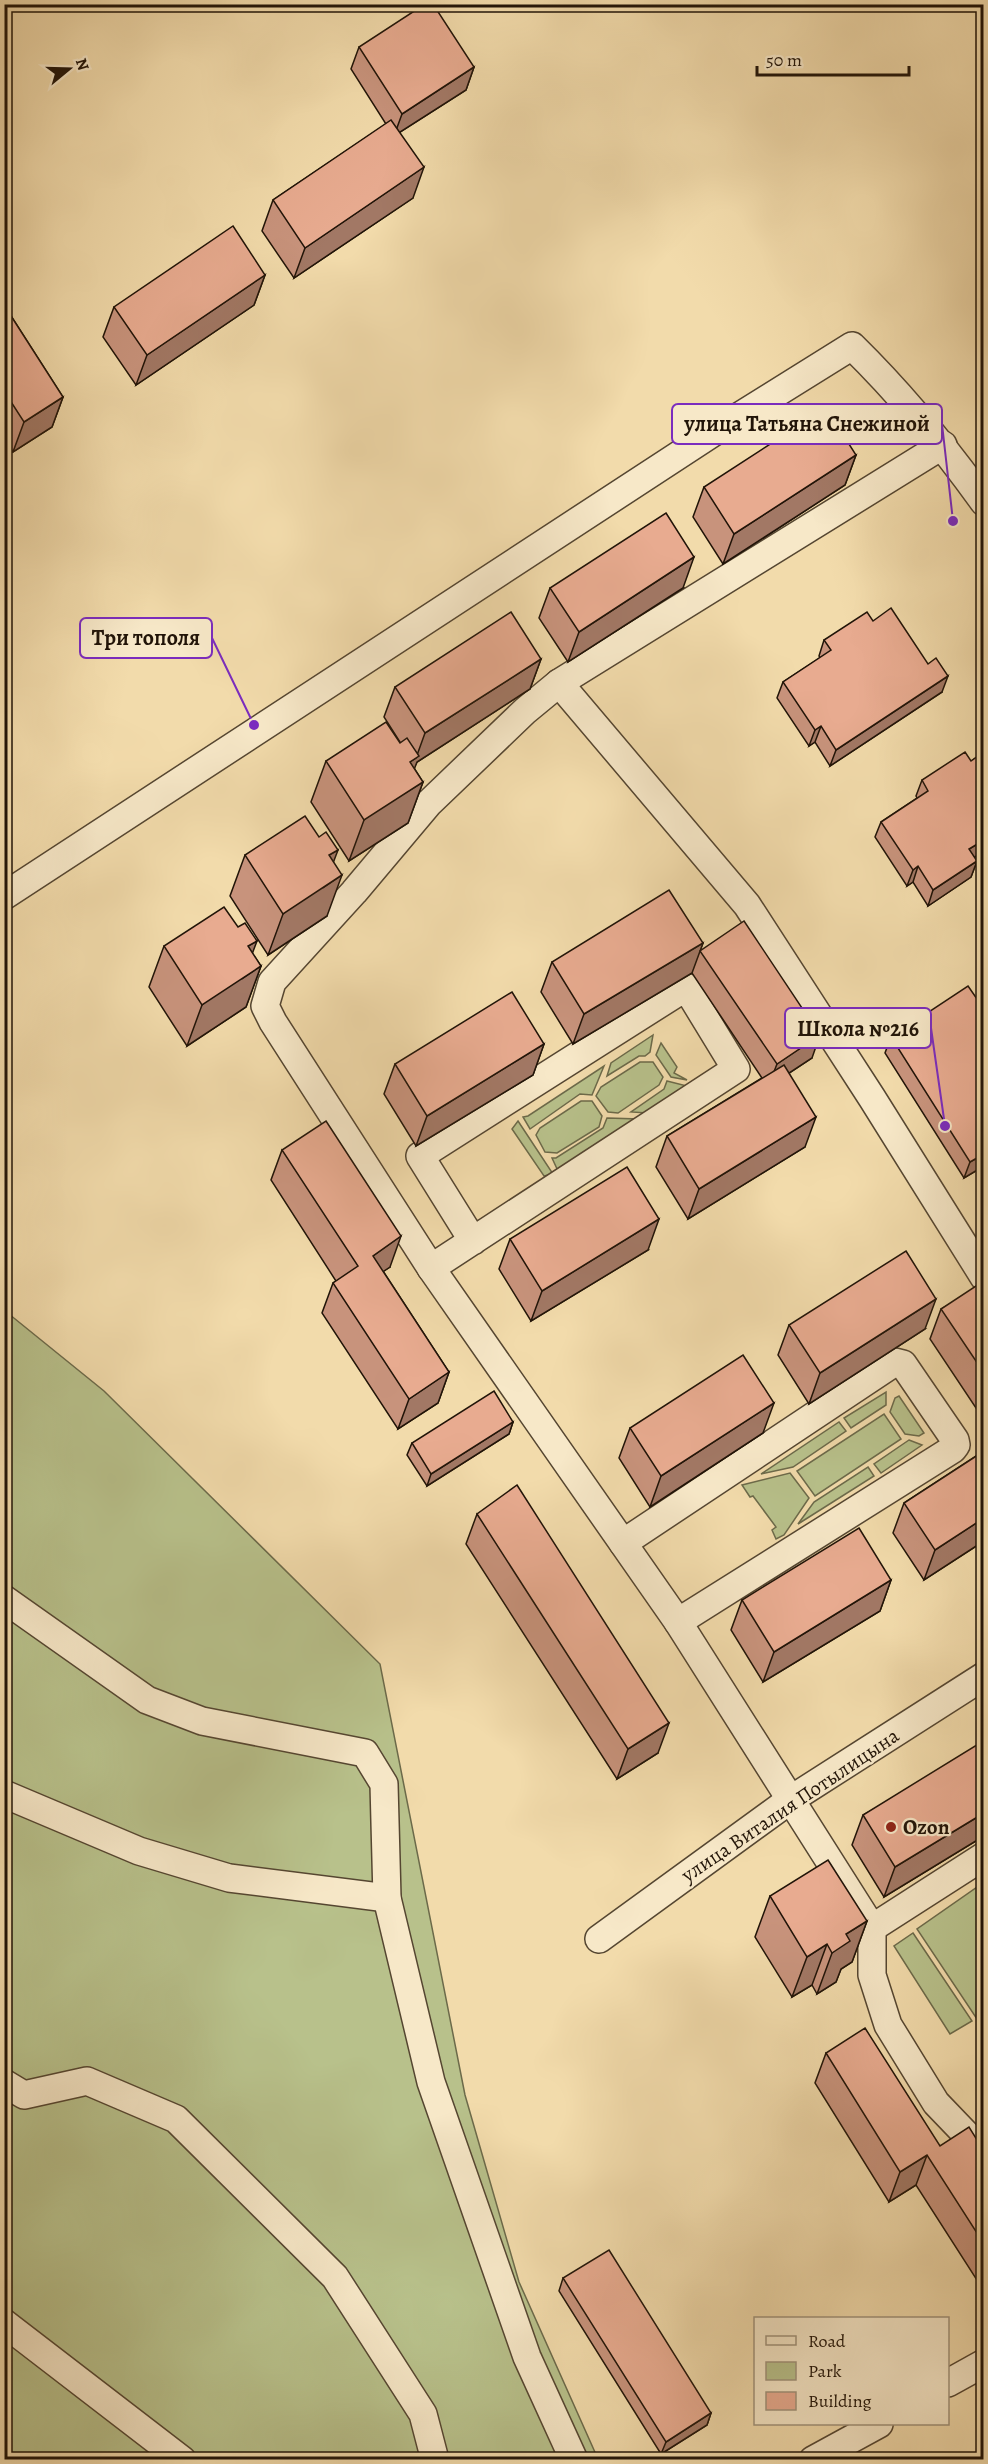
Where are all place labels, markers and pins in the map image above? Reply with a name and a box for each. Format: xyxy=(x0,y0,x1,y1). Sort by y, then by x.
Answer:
callout: улица Татьяна Снежиной xyxy=(672,404,942,444)
callout: Три тополя xyxy=(80,618,212,658)
callout: Школа №216 xyxy=(785,1008,931,1048)
place label: Ozon xyxy=(903,1813,950,1841)
marker: Ozon xyxy=(884,1820,898,1834)

